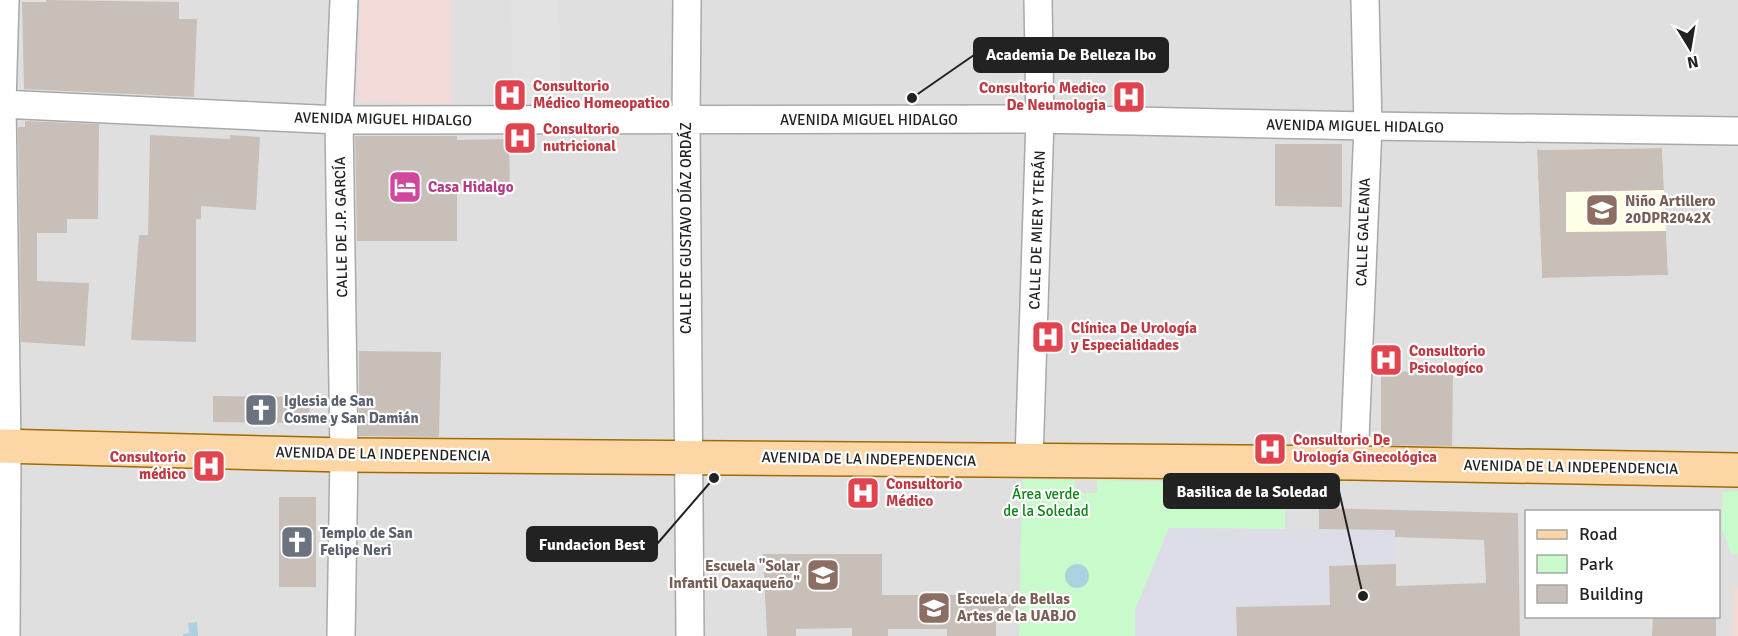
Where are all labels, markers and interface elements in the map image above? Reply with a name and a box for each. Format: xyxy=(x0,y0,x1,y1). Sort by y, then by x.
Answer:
north arrow xyxy=(1660,18,1720,78)
callout: Academia De Belleza Ibo xyxy=(974,38,1168,72)
text: Academia De Belleza Ibo xyxy=(986,45,1156,65)
text: N xyxy=(1685,51,1700,73)
hospital icon: Consultorio Médico Homeopatico xyxy=(492,77,528,113)
place label: Consultorio Médico Homeopatico xyxy=(533,77,670,112)
place label: Consultorio Medico De Neumologia xyxy=(979,79,1106,114)
hospital icon: Consultorio Medico De Neumologia xyxy=(1111,79,1147,115)
street label: AVENIDA MIGUEL HIDALGO xyxy=(294,108,472,130)
street label: AVENIDA MIGUEL HIDALGO xyxy=(780,111,958,129)
street label: AVENIDA MIGUEL HIDALGO xyxy=(1266,115,1444,137)
hospital icon: Consultorio nutricional xyxy=(502,120,538,156)
place label: Consultorio nutricional xyxy=(543,120,620,155)
street label: CALLE DE GUSTAVO DÍAZ ORDÁZ xyxy=(676,122,695,334)
street label: CALLE DE MIER Y TERÁN xyxy=(1024,150,1049,310)
street label: CALLE DE J.P. GARCÍA xyxy=(330,156,351,298)
hotel icon: Casa Hidalgo xyxy=(387,169,423,205)
street label: CALLE GALEANA xyxy=(1352,177,1374,287)
place label: Casa Hidalgo xyxy=(428,178,514,196)
school or university icon: Niño Artillero 20DPR2042X xyxy=(1584,192,1620,228)
place label: Niño Artillero 20DPR2042X xyxy=(1625,192,1716,227)
hospital icon: Clínica De Urología y Especialidades xyxy=(1030,319,1066,355)
place label: Clínica De Urología y Especialidades xyxy=(1070,319,1197,354)
hospital icon: Consultorio Psicologíco xyxy=(1368,342,1404,378)
place label: Consultorio Psicologíco xyxy=(1409,342,1486,377)
church icon: Iglesia de San Cosme y San Damián xyxy=(243,392,279,428)
place label: Iglesia de San Cosme y San Damián xyxy=(284,392,419,427)
hospital icon: Consultorio De Urología Ginecológica xyxy=(1252,431,1288,467)
place label: Consultorio De Urología Ginecológica xyxy=(1293,431,1437,466)
street label: AVENIDA DE LA INDEPENDENCIA xyxy=(275,443,491,465)
place label: Consultorio médico xyxy=(110,448,186,483)
hospital icon: Consultorio médico xyxy=(191,448,227,484)
street label: AVENIDA DE LA INDEPENDENCIA xyxy=(761,448,977,470)
street label: AVENIDA DE LA INDEPENDENCIA xyxy=(1463,456,1679,478)
callout: Basilica de la Soledad xyxy=(1164,474,1339,508)
hospital icon: Consultorio Médico xyxy=(845,475,881,511)
place label: Consultorio Médico xyxy=(886,475,963,510)
text: Basilica de la Soledad xyxy=(1176,482,1328,502)
park label: Área verde de la Soledad xyxy=(1003,484,1089,520)
legend xyxy=(1525,510,1720,618)
text: Road xyxy=(1579,523,1618,545)
church icon: Templo de San Felipe Neri xyxy=(279,524,315,560)
place label: Templo de San Felipe Neri xyxy=(320,524,413,559)
callout: Fundacion Best xyxy=(527,527,657,561)
text: Fundacion Best xyxy=(539,535,645,555)
text: Park xyxy=(1579,553,1614,575)
place label: Escuela "Solar Infantil Oaxaqueño" xyxy=(669,557,800,592)
school or university icon: Escuela "Solar Infantil Oaxaqueño" xyxy=(805,557,841,593)
text: Building xyxy=(1579,583,1643,605)
school or university icon: Escuela de Bellas Artes de la UABJO xyxy=(916,590,952,626)
place label: Escuela de Bellas Artes de la UABJO xyxy=(957,590,1076,625)

